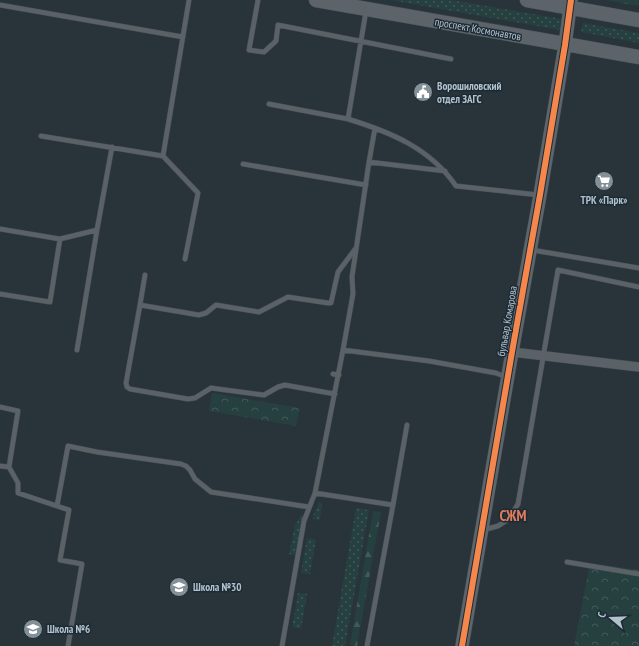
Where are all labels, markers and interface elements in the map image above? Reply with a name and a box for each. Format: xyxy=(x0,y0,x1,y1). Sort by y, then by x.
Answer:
street label: проспект Космонавтов xyxy=(434,15,523,44)
place label: Ворошиловский отдел ЗАГС xyxy=(437,79,501,106)
public building icon: Ворошиловский отдел ЗАГС xyxy=(412,81,434,103)
supermarket icon: ТРК «Парк» xyxy=(593,170,615,192)
place label: ТРК «Парк» xyxy=(581,193,628,207)
street label: бульвар Комарова xyxy=(494,285,520,357)
district label: СЖМ xyxy=(500,506,527,525)
school or university icon: Школа №30 xyxy=(168,576,190,598)
place label: Школа №30 xyxy=(193,580,242,594)
north arrow xyxy=(591,598,631,638)
text: С xyxy=(594,610,609,619)
school or university icon: Школа №6 xyxy=(22,618,44,640)
place label: Школа №6 xyxy=(47,622,90,636)

